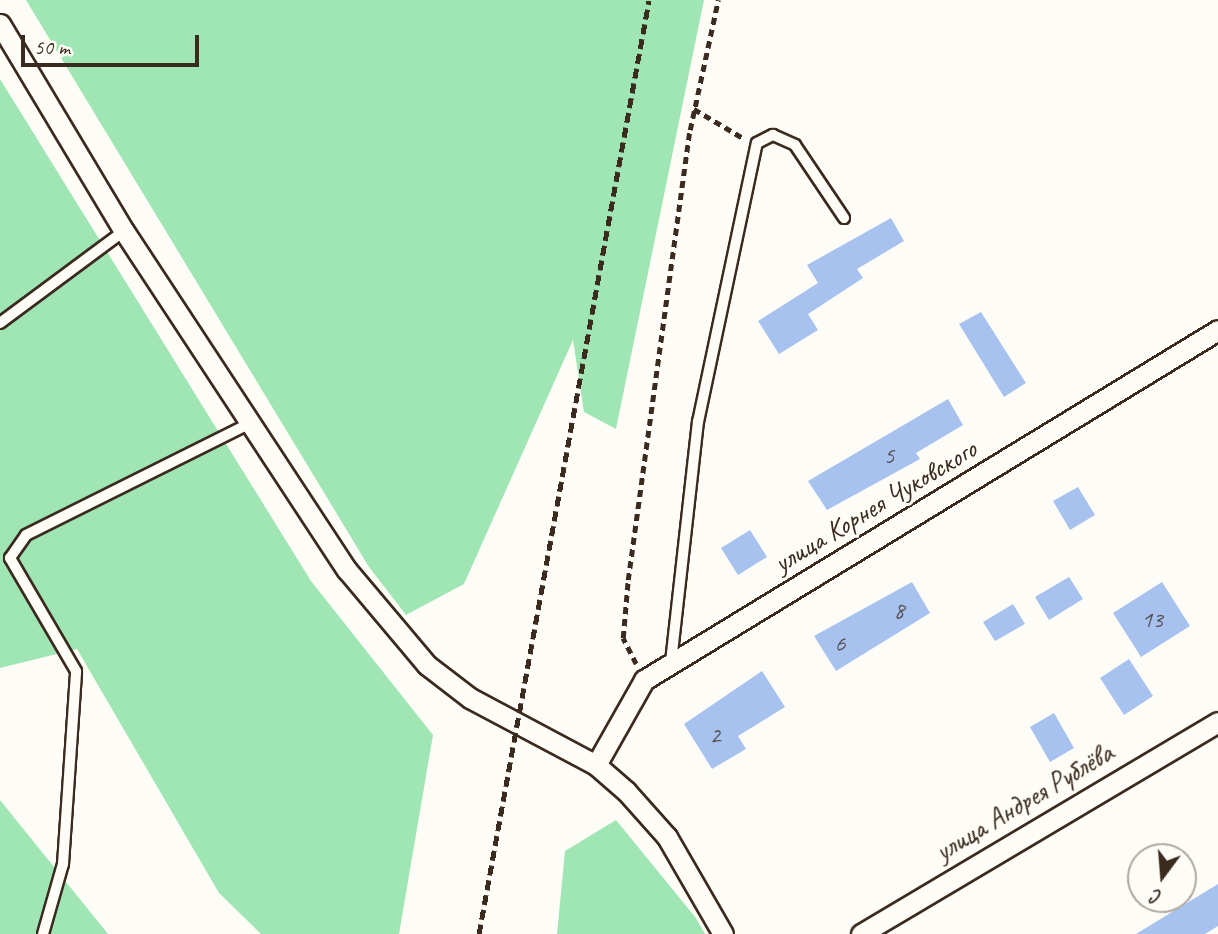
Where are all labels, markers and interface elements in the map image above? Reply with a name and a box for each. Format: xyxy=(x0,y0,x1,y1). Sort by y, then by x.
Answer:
scale bar xyxy=(24,21,203,65)
text: 50 m xyxy=(34,34,70,60)
street label: улица Корнея Чуковского xyxy=(767,432,983,580)
house number: 5 xyxy=(884,442,894,470)
house number: 8 xyxy=(894,597,904,625)
house number: 13 xyxy=(1141,606,1163,634)
house number: 6 xyxy=(835,630,845,658)
house number: 2 xyxy=(710,722,720,750)
street label: улица Андрея Рублёва xyxy=(930,736,1118,868)
north arrow xyxy=(1127,843,1197,913)
text: С xyxy=(1149,883,1165,909)

